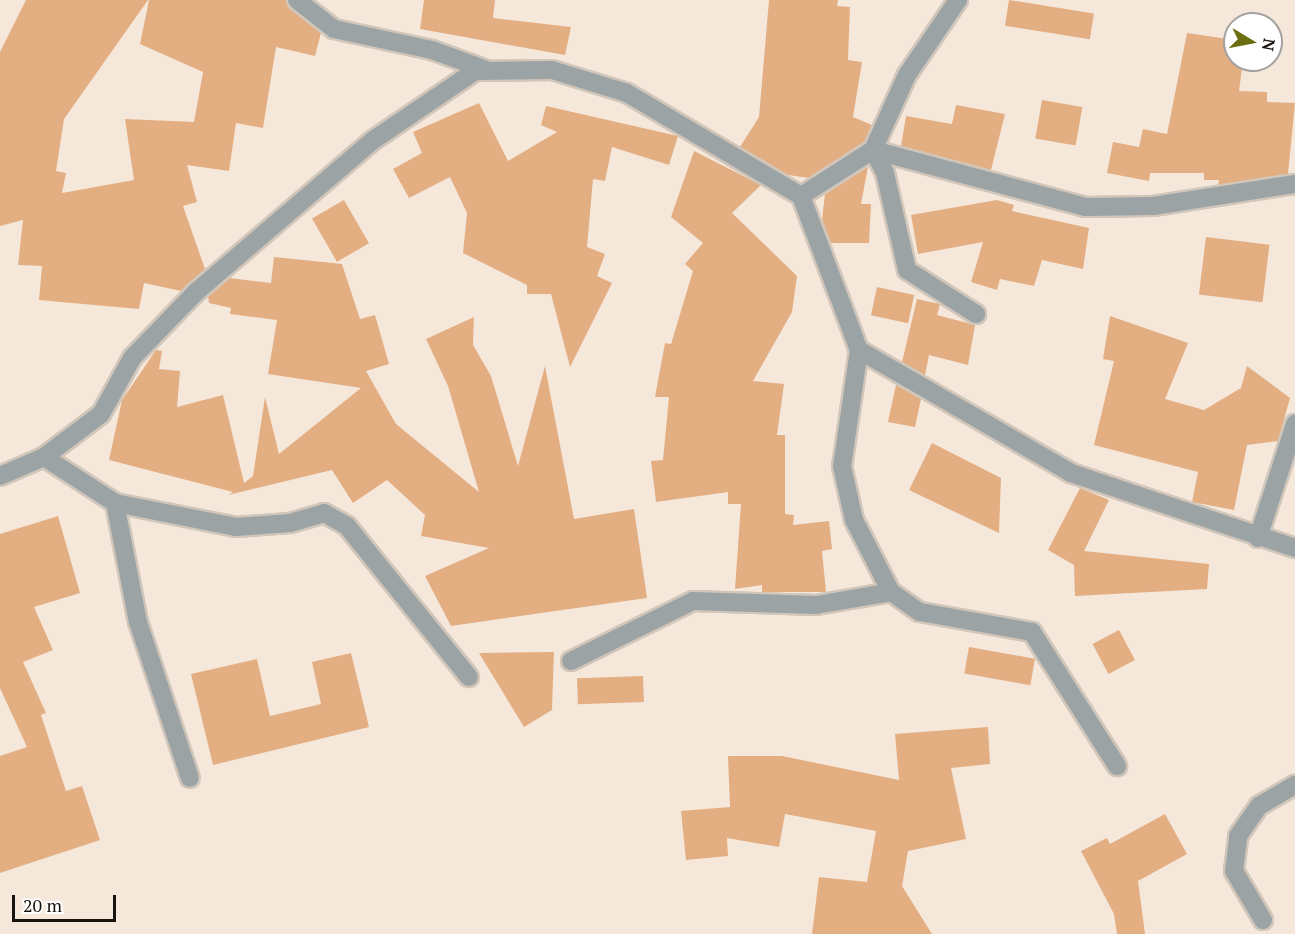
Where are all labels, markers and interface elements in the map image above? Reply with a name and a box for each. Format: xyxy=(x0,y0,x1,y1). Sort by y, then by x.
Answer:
north arrow xyxy=(1223,12,1283,72)
text: N xyxy=(1257,37,1281,53)
scale bar xyxy=(15,883,118,921)
text: 20 m xyxy=(23,893,62,917)

